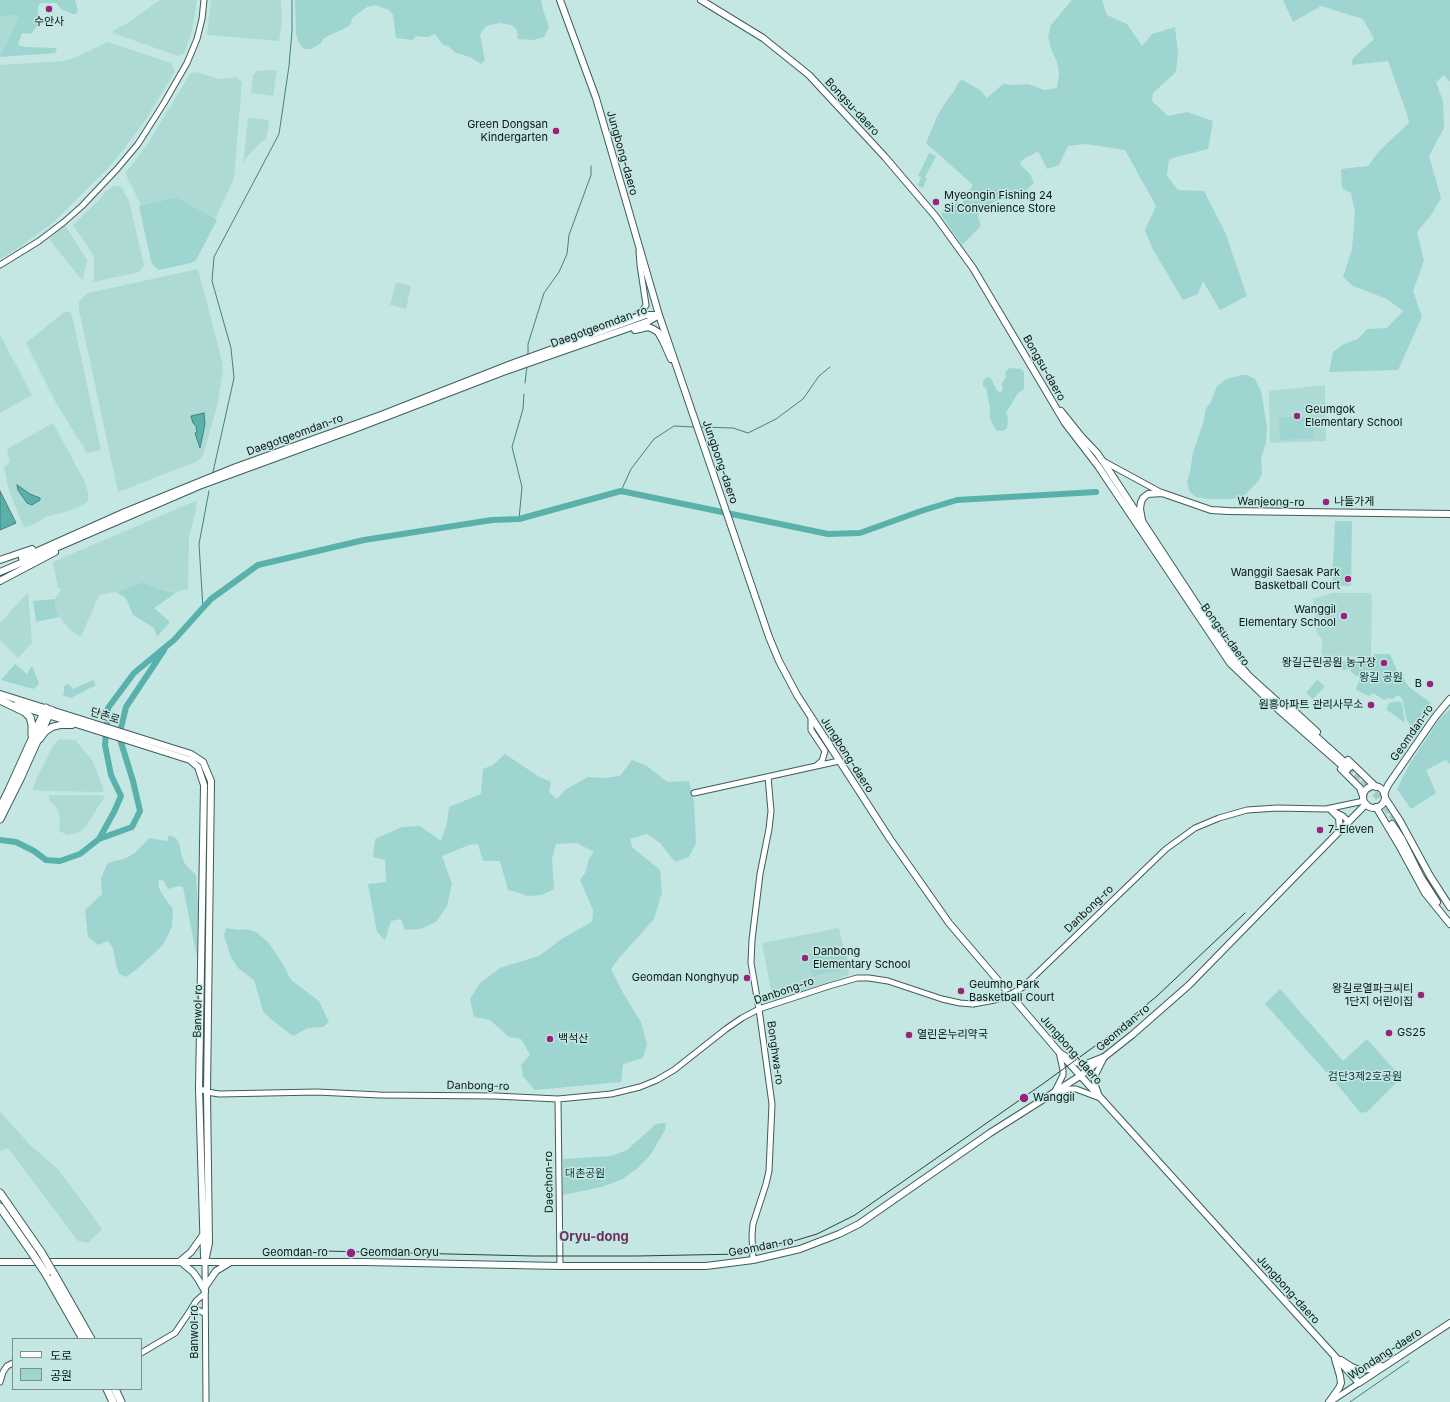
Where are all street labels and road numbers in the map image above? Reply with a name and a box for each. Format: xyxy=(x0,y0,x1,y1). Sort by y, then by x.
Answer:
street label: Bongsu-daero xyxy=(822,75,882,139)
street label: Jungbong-daero xyxy=(604,109,640,197)
street label: Daegotgeomdan-ro xyxy=(549,303,649,351)
street label: Bongsu-daero xyxy=(1020,333,1068,403)
street label: Daegotgeomdan-ro xyxy=(245,411,345,459)
street label: Jungbong-daero xyxy=(700,418,740,506)
street label: Wanjeong-ro xyxy=(1237,495,1305,509)
street label: Bongsu-daero xyxy=(1198,601,1252,669)
street label: Geomdan-ro xyxy=(1388,702,1436,764)
street label: 단촌로 xyxy=(89,705,121,727)
street label: Jungbong-daero xyxy=(818,715,876,795)
street label: Danbong-ro xyxy=(1062,882,1116,936)
street label: Danbong-ro xyxy=(752,975,816,1007)
street label: Banwol-ro xyxy=(191,984,205,1038)
street label: Geomdan-ro xyxy=(1094,1002,1152,1054)
street label: Jungbong-daero xyxy=(1037,1013,1105,1087)
street label: Bonghwa-ro xyxy=(764,1020,786,1086)
street label: Danbong-ro xyxy=(446,1079,510,1093)
street label: Daechon-ro xyxy=(542,1151,556,1213)
street label: Geomdan-ro xyxy=(727,1234,795,1260)
street label: Geomdan-ro xyxy=(262,1246,328,1260)
street label: Jungbong-daero xyxy=(1254,1253,1322,1327)
street label: Banwol-ro xyxy=(188,1305,202,1359)
street label: Wondang-daero xyxy=(1346,1325,1424,1383)

